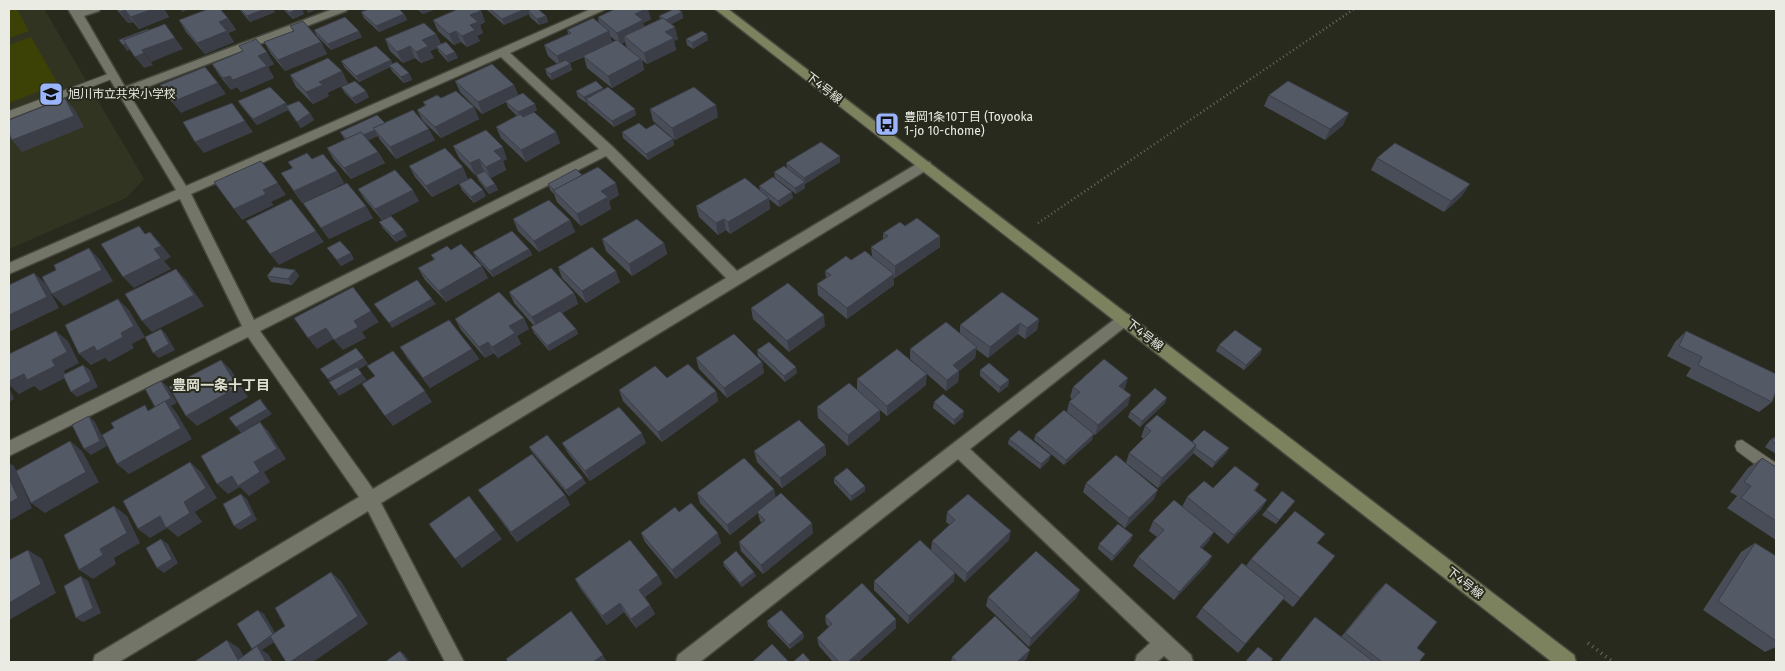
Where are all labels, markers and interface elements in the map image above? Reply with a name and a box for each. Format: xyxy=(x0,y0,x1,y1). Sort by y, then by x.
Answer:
street label: 下4号線 xyxy=(803,69,845,107)
school or university icon: 旭川市立共栄小学校 xyxy=(38,81,64,107)
place label: 旭川市立共栄小学校 xyxy=(68,87,176,101)
place label: 豊岡1条10丁目 (Toyooka 1-jo 10-chome) xyxy=(904,110,1033,138)
bus stop icon: 豊岡1条10丁目 (Toyooka 1-jo 10-chome) xyxy=(874,111,900,137)
street label: 下4号線 xyxy=(1124,316,1166,354)
district label: 豊岡一条十丁目 xyxy=(172,377,270,394)
street label: 下4号線 xyxy=(1444,564,1486,602)

